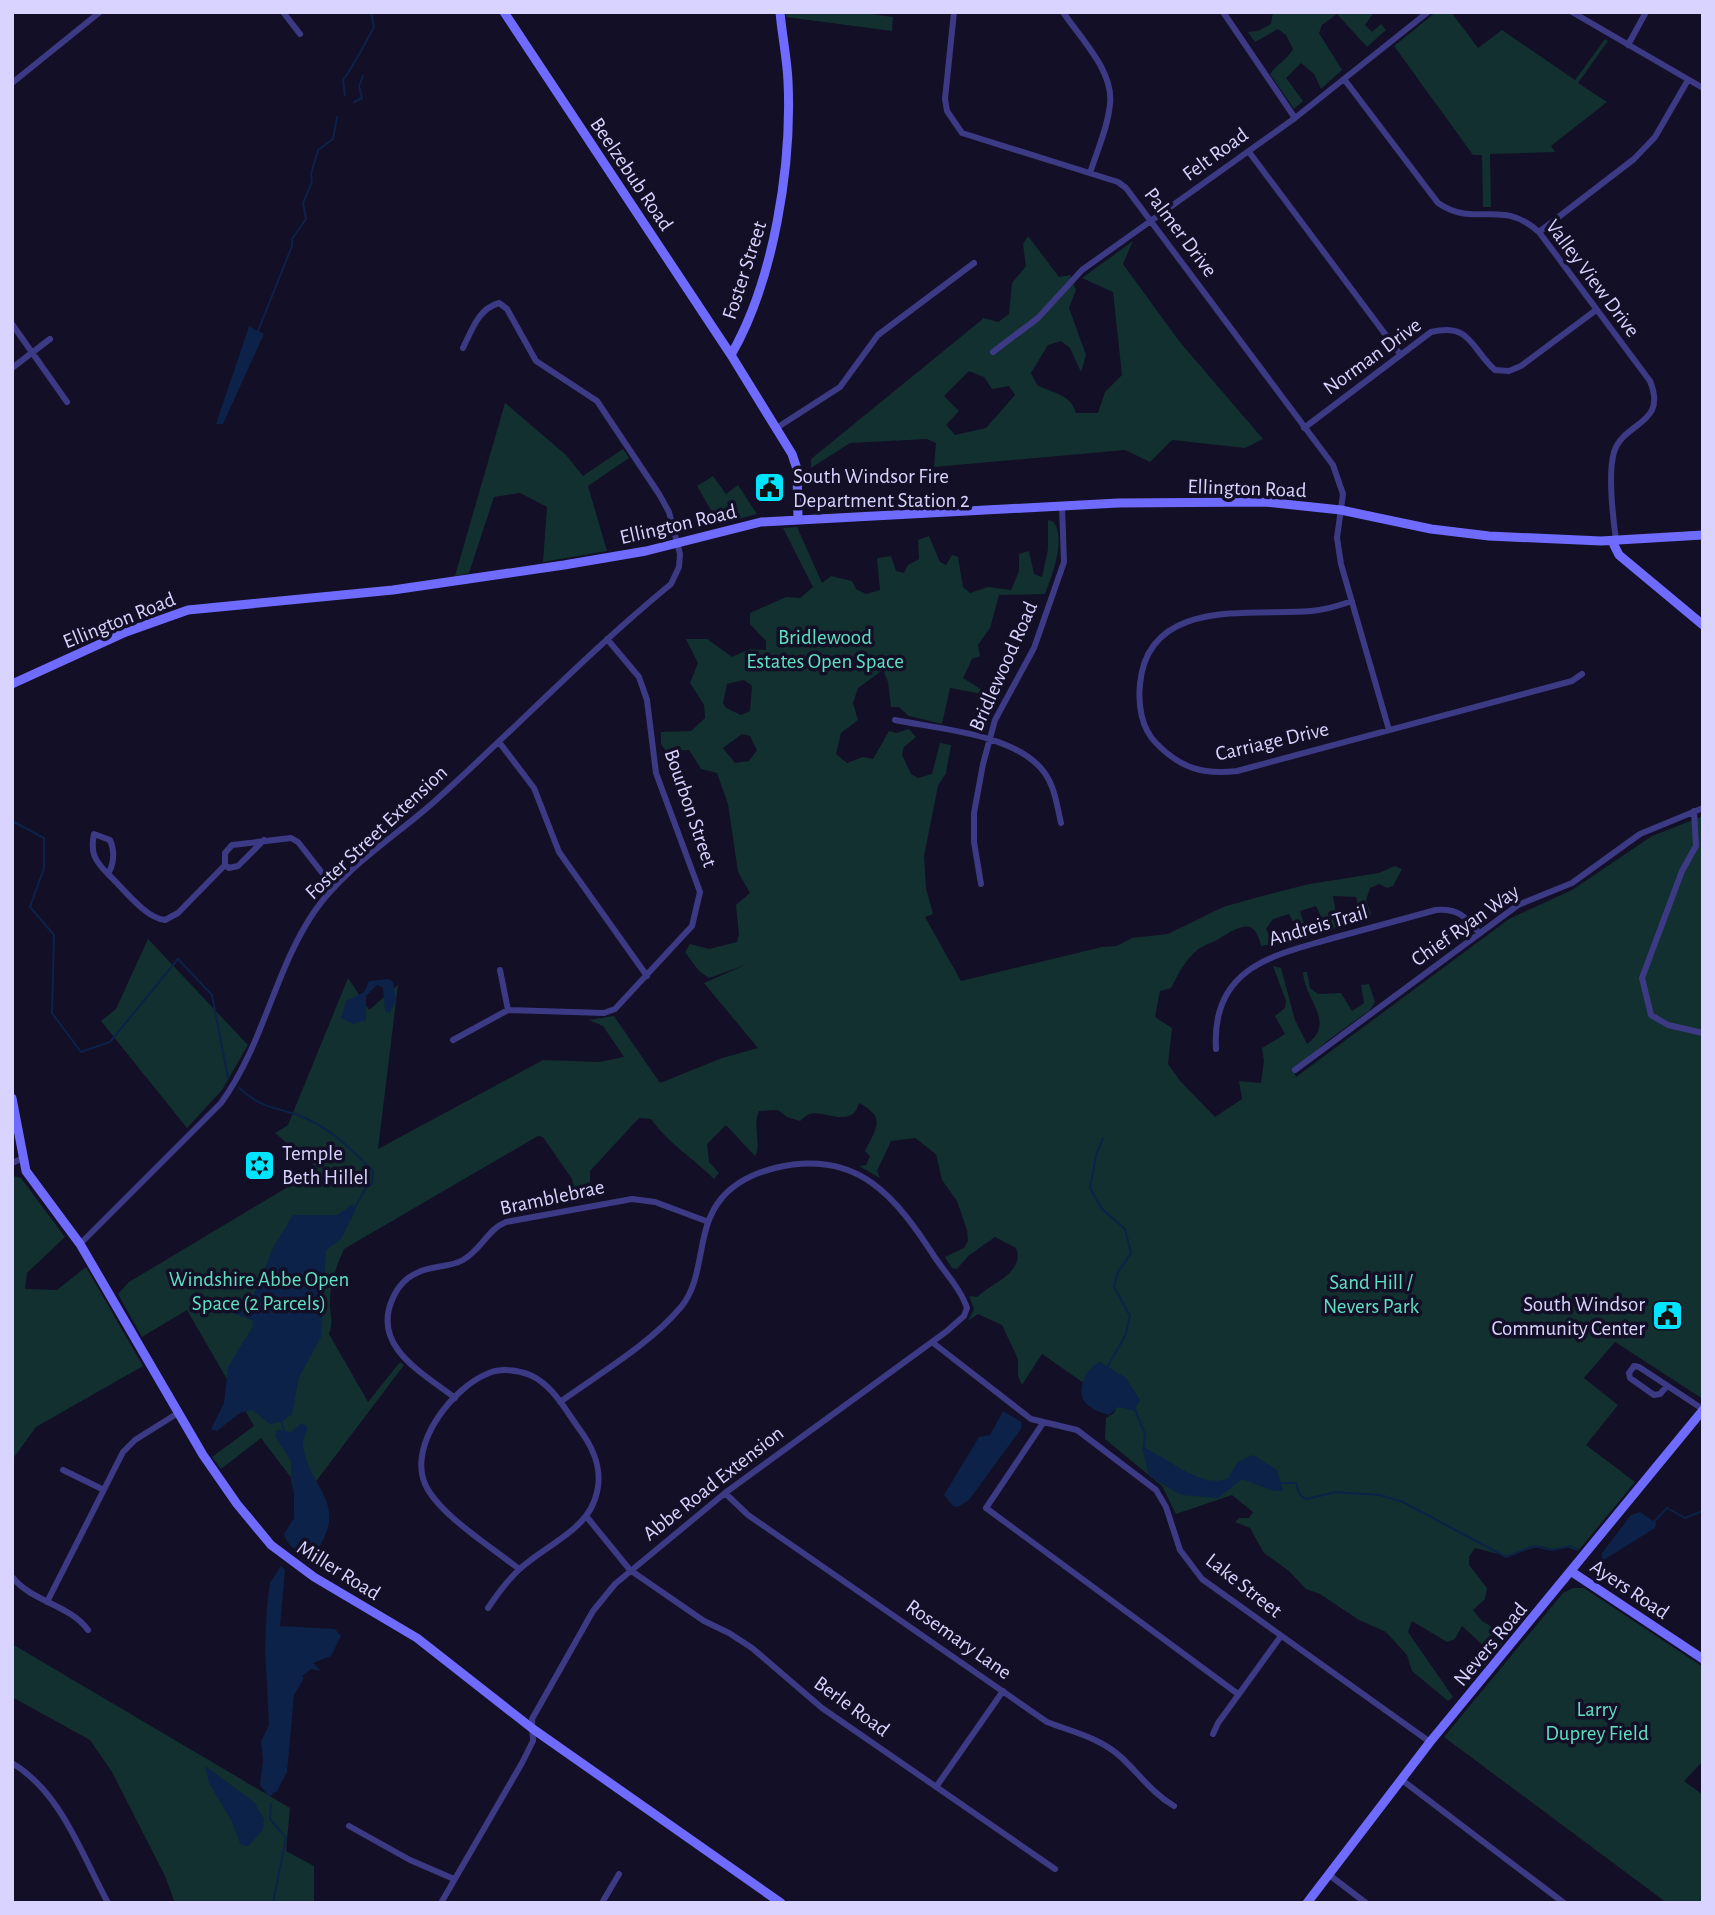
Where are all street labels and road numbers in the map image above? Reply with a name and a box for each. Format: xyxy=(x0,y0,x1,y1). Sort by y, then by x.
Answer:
street label: Beelzebub Road xyxy=(586,114,677,235)
street label: Felt Road xyxy=(1179,124,1252,185)
street label: Palmer Drive xyxy=(1140,184,1221,281)
street label: Valley View Drive xyxy=(1542,216,1643,341)
street label: Foster Street xyxy=(719,218,770,322)
street label: Norman Drive xyxy=(1320,314,1425,399)
street label: Ellington Road xyxy=(1187,476,1307,501)
street label: Ellington Road xyxy=(618,501,739,548)
street label: Ellington Road xyxy=(60,588,178,653)
street label: Bridlewood Road xyxy=(966,598,1041,734)
street label: Carriage Drive xyxy=(1213,718,1331,765)
street label: Bourbon Street xyxy=(661,746,721,870)
street label: Foster Street Extension xyxy=(301,761,451,903)
street label: Chief Ryan Way xyxy=(1408,881,1523,970)
street label: Andreis Trail xyxy=(1266,901,1370,950)
street label: Bramblebrae xyxy=(498,1176,606,1219)
street label: Abbe Road Extension xyxy=(639,1422,788,1545)
street label: Miller Road xyxy=(293,1537,384,1604)
street label: Lake Street xyxy=(1202,1549,1286,1622)
street label: Ayers Road xyxy=(1587,1556,1673,1623)
street label: Rosemary Lane xyxy=(902,1595,1015,1683)
street label: Nevers Road xyxy=(1450,1599,1531,1690)
street label: Berle Road xyxy=(810,1672,893,1741)

